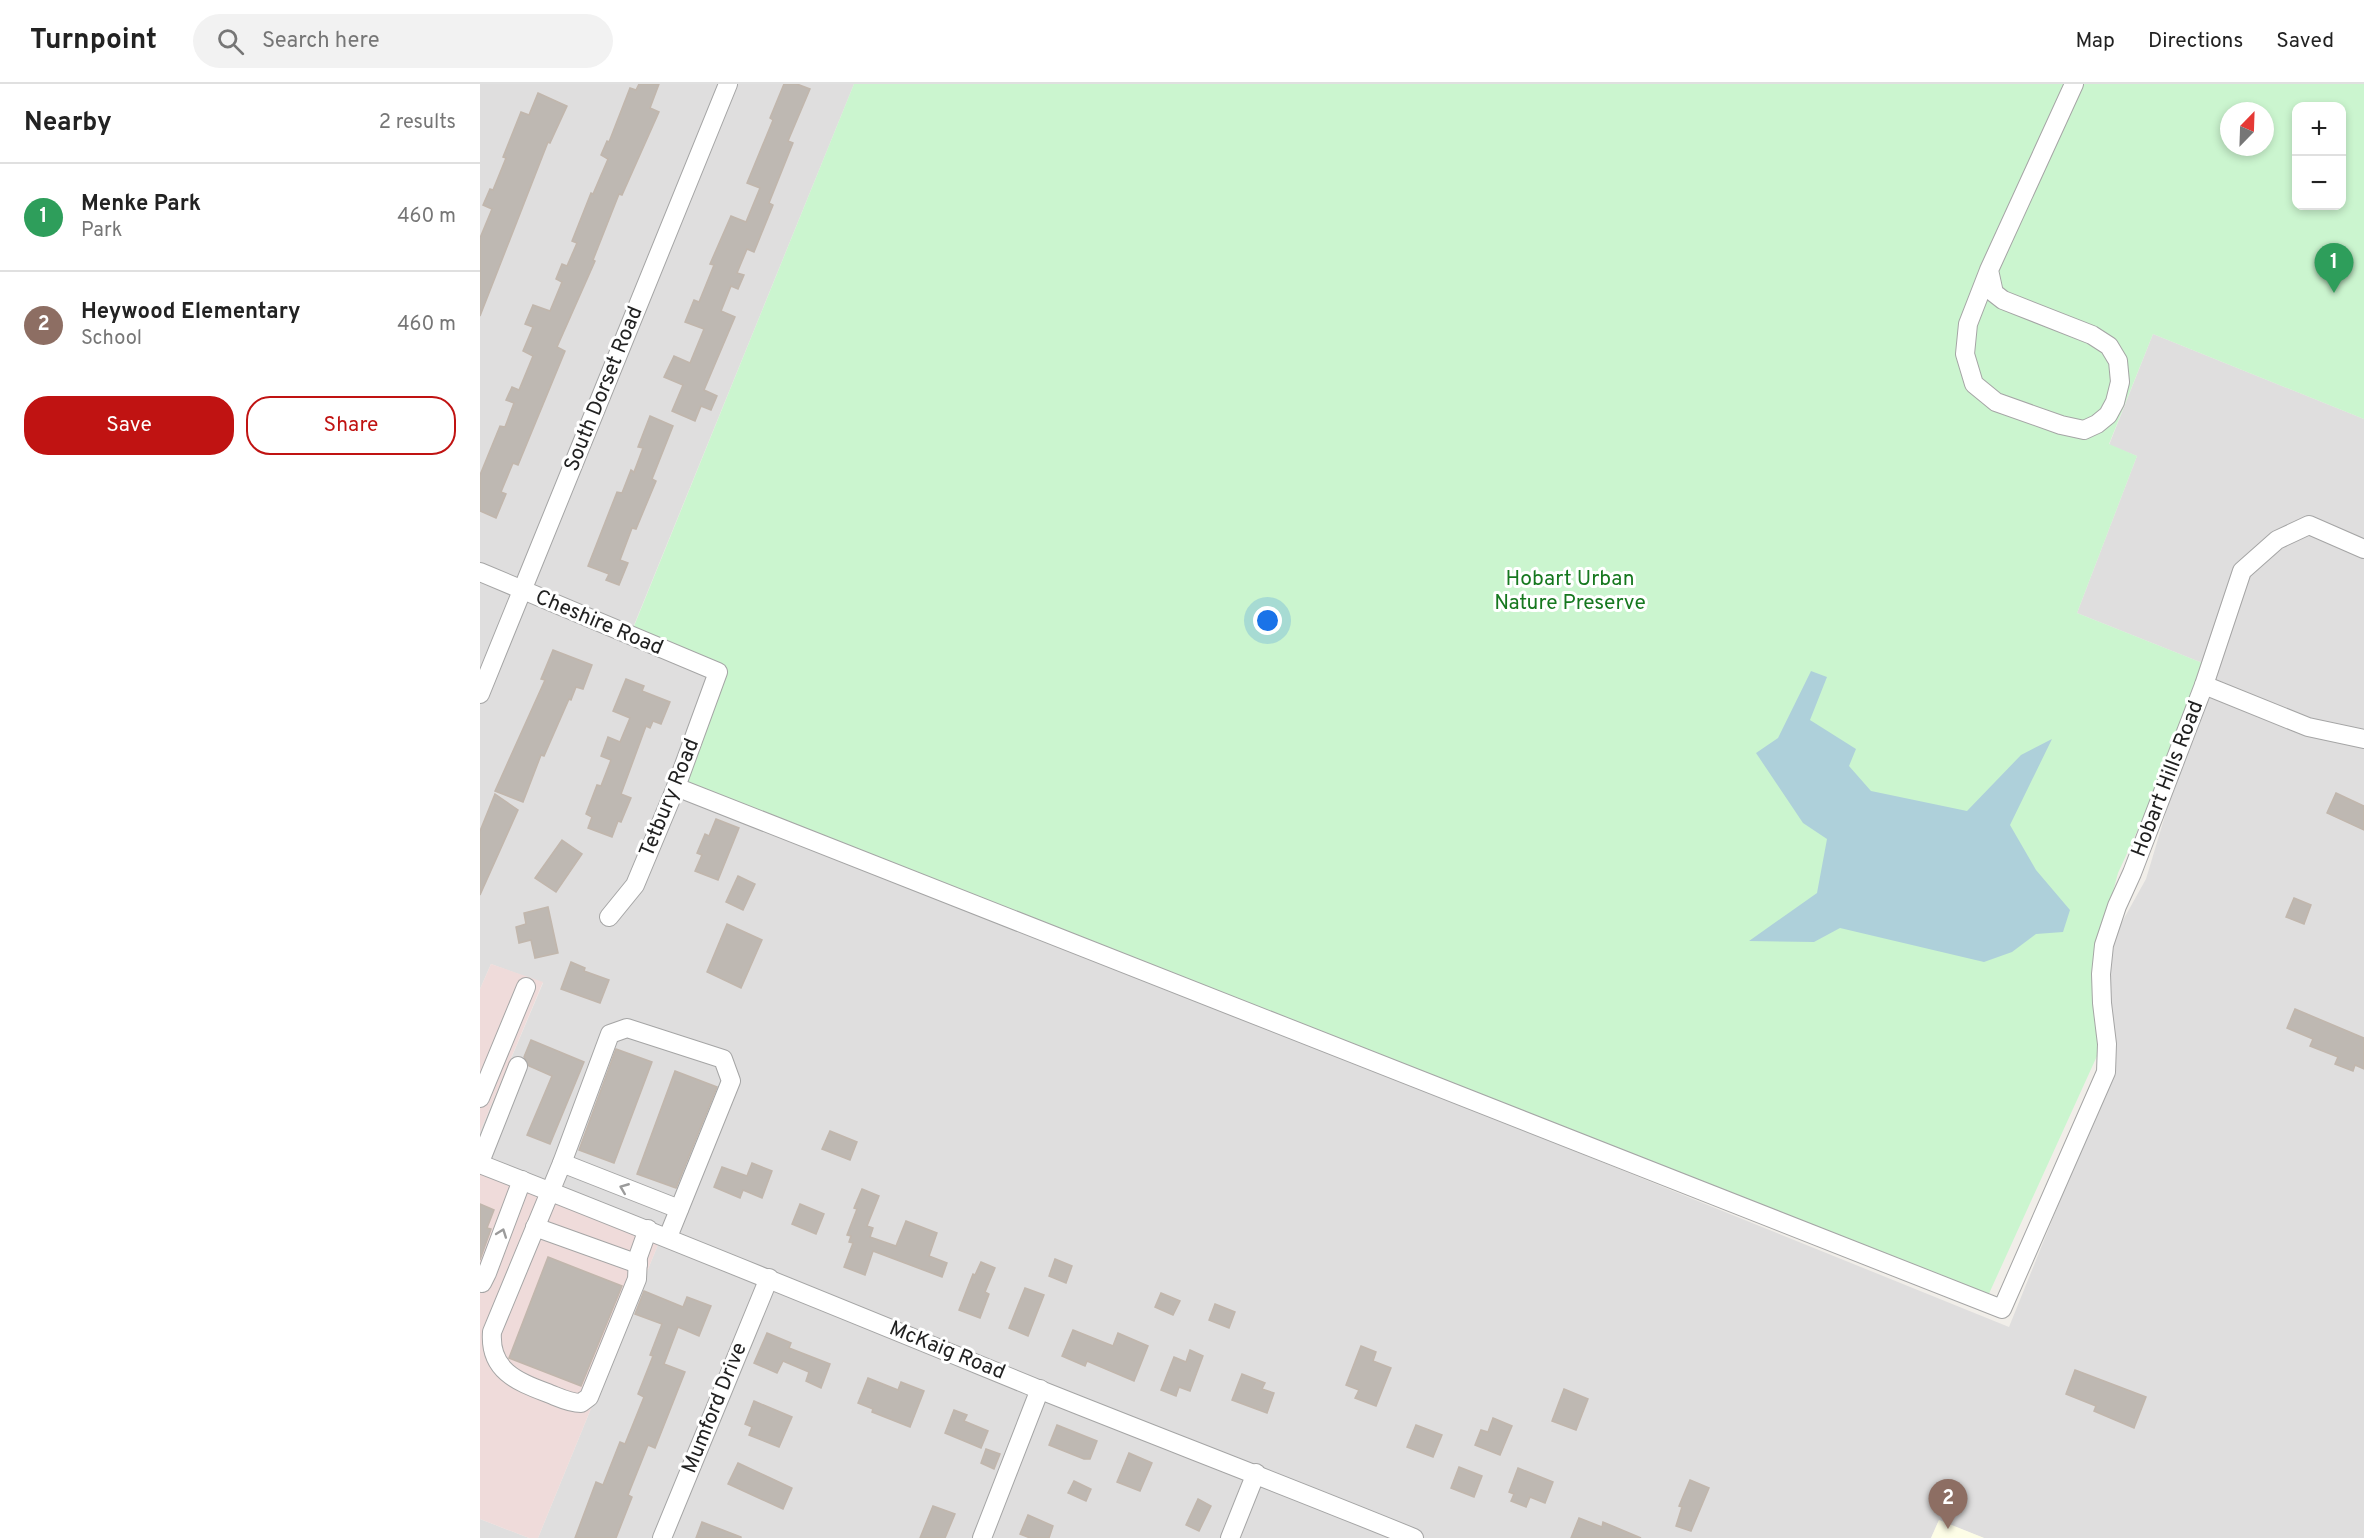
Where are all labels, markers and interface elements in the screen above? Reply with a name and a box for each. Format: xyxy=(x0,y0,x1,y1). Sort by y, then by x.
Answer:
search box xyxy=(193,14,613,68)
text: Turnpoint xyxy=(30,23,157,59)
icon: search xyxy=(214,25,247,58)
text: Search here xyxy=(262,28,379,55)
text: Map xyxy=(2075,28,2115,55)
text: Directions xyxy=(2148,28,2243,55)
text: Saved xyxy=(2276,28,2334,55)
north arrow xyxy=(2220,102,2274,156)
map controls xyxy=(2292,102,2346,210)
button: + xyxy=(2292,102,2346,156)
text: Nearby xyxy=(24,107,112,140)
text: 2 results xyxy=(379,110,456,136)
button: − xyxy=(2292,156,2346,210)
text: Menke Park xyxy=(81,191,201,218)
text: 1 xyxy=(40,204,48,230)
text: 460 m xyxy=(397,204,456,230)
text: Park xyxy=(81,218,122,244)
pin: 1 xyxy=(2314,244,2354,293)
text: Heywood Elementary xyxy=(81,299,301,326)
street label: South Dorset Road xyxy=(559,302,649,476)
text: 2 xyxy=(37,312,50,338)
text: 460 m xyxy=(397,312,456,338)
text: School xyxy=(81,326,142,352)
button: Save xyxy=(24,396,234,455)
button: Share xyxy=(246,396,456,455)
park label: Hobart Urban Nature Preserve xyxy=(1494,566,1646,617)
street label: Cheshire Road xyxy=(531,584,667,662)
your location xyxy=(1253,606,1282,635)
street label: Hobart Hills Road xyxy=(2126,697,2210,861)
street label: Tetbury Road xyxy=(634,735,706,861)
one-way arrow xyxy=(620,1183,631,1195)
one-way arrow xyxy=(494,1228,507,1239)
street label: McKaig Road xyxy=(885,1315,1009,1387)
street label: Mumford Drive xyxy=(676,1339,754,1477)
pin: 2 xyxy=(1928,1480,1968,1529)

